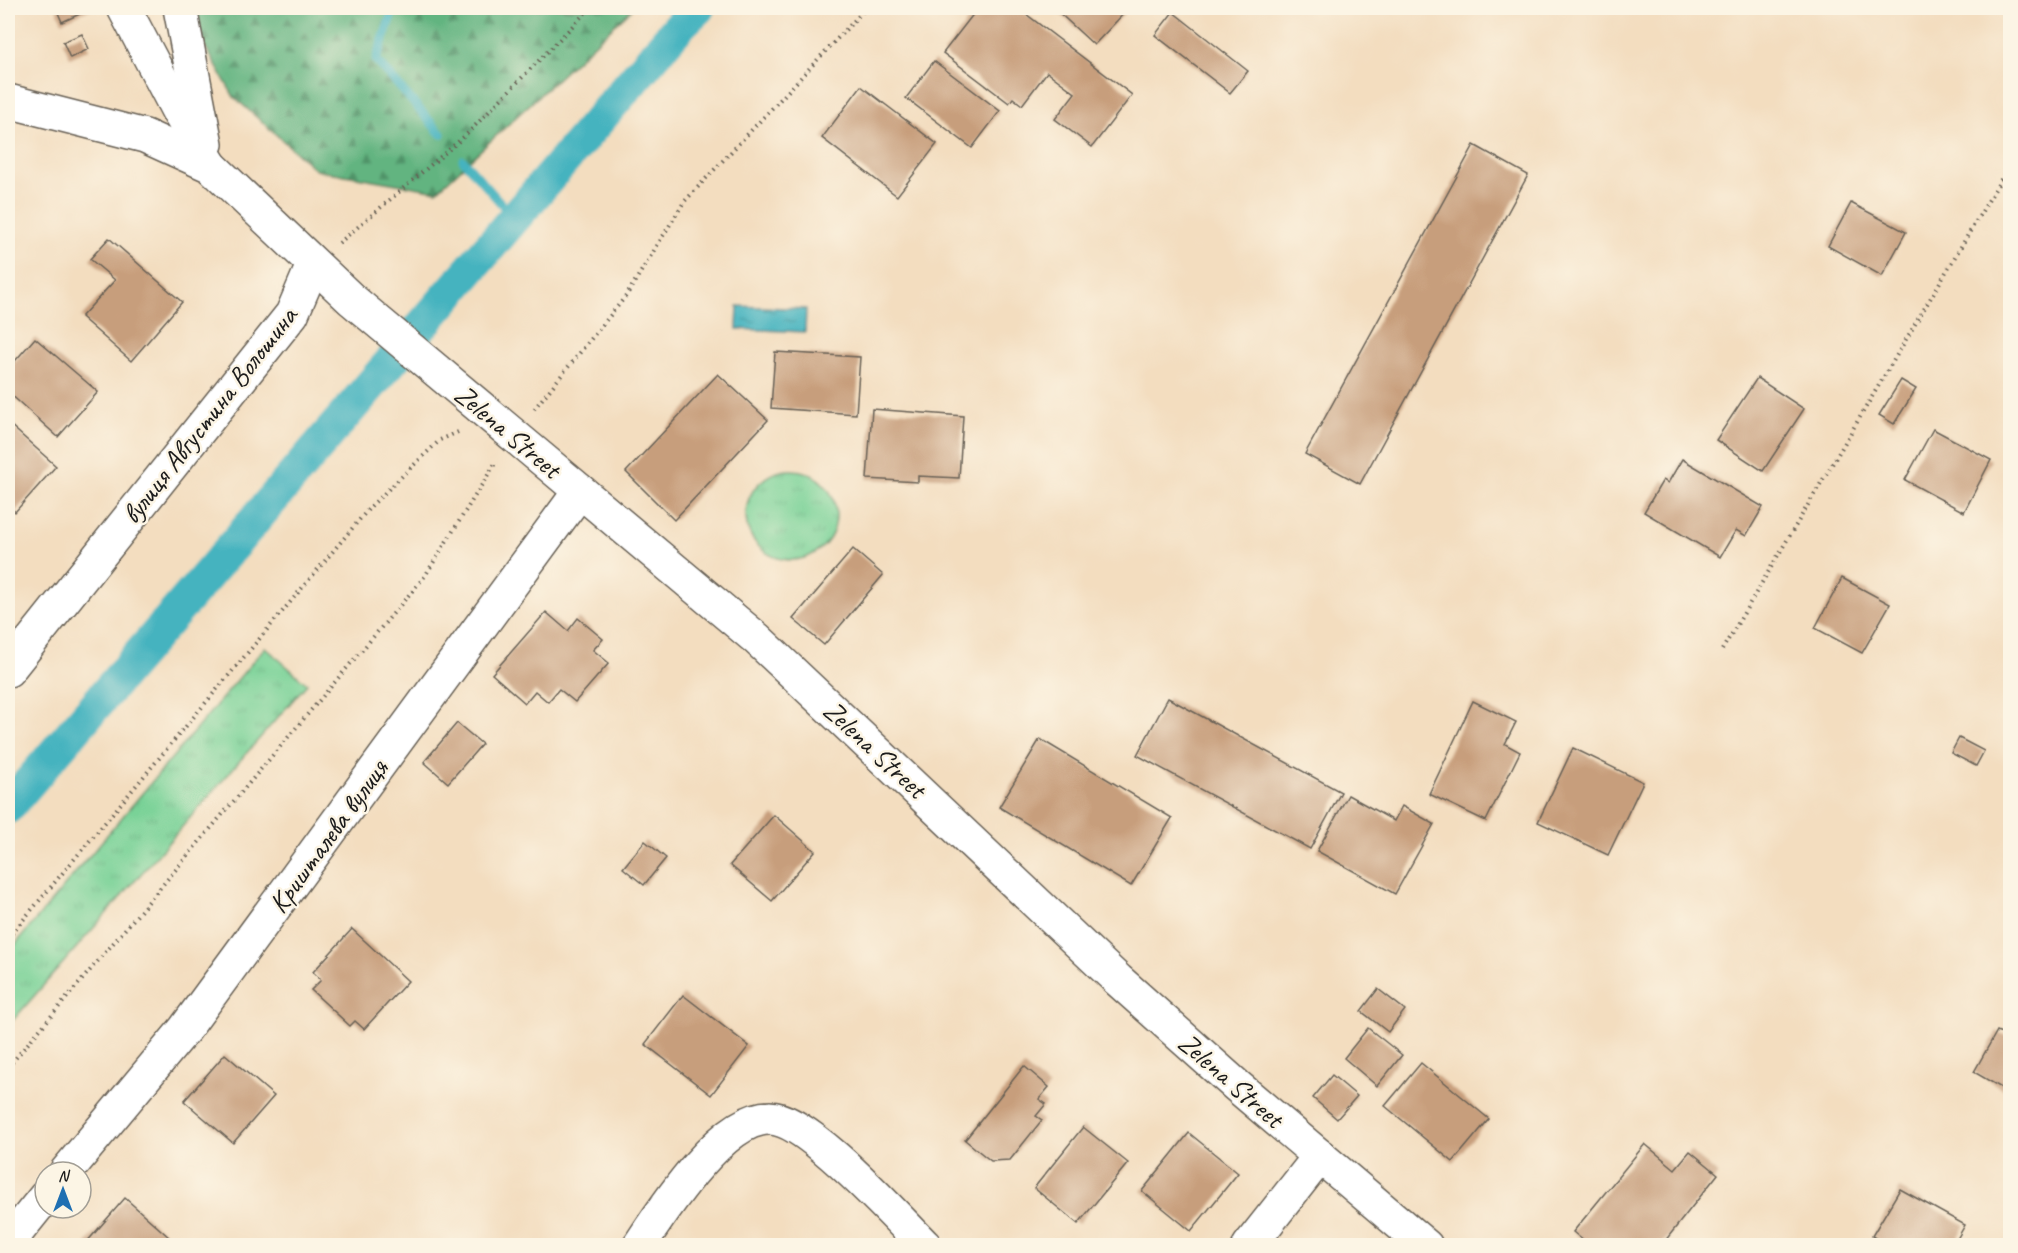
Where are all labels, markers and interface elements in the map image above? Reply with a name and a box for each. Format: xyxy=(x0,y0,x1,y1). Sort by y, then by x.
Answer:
street label: вулиця Августина Волошина xyxy=(113,298,306,530)
street label: Zelena Street xyxy=(448,376,570,487)
street label: Zelena Street xyxy=(816,693,936,807)
street label: Кришталева вулиця xyxy=(260,752,396,920)
street label: Zelena Street xyxy=(1171,1025,1293,1137)
north arrow xyxy=(33,1160,93,1220)
text: N xyxy=(58,1166,71,1186)

